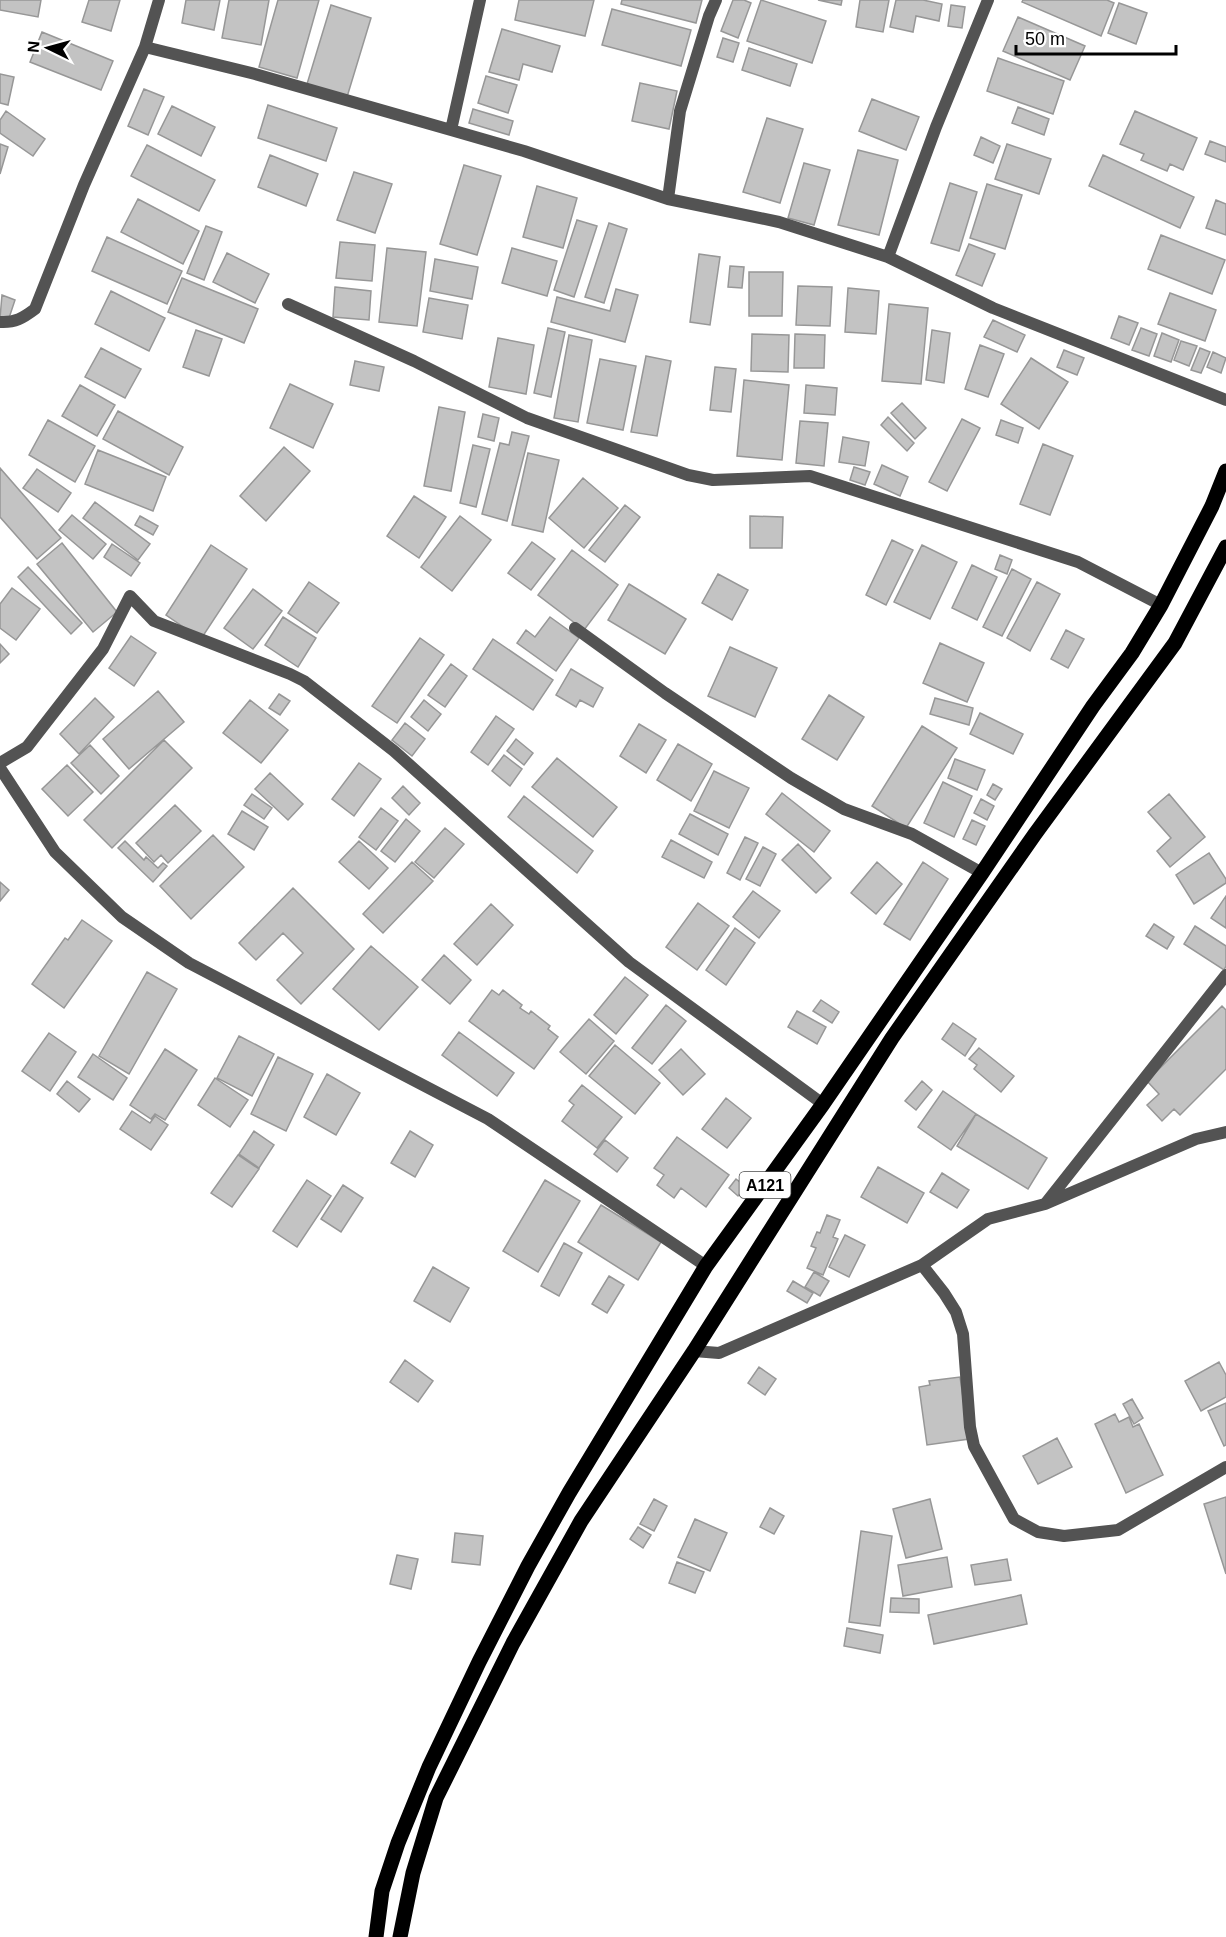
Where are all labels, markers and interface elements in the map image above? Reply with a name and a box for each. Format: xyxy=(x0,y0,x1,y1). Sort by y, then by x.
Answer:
north arrow xyxy=(18,18,78,78)
scale bar xyxy=(1016,18,1176,56)
text: 50 m xyxy=(1025,29,1065,49)
text: N xyxy=(25,40,43,53)
road number: A121 xyxy=(740,1172,790,1198)

